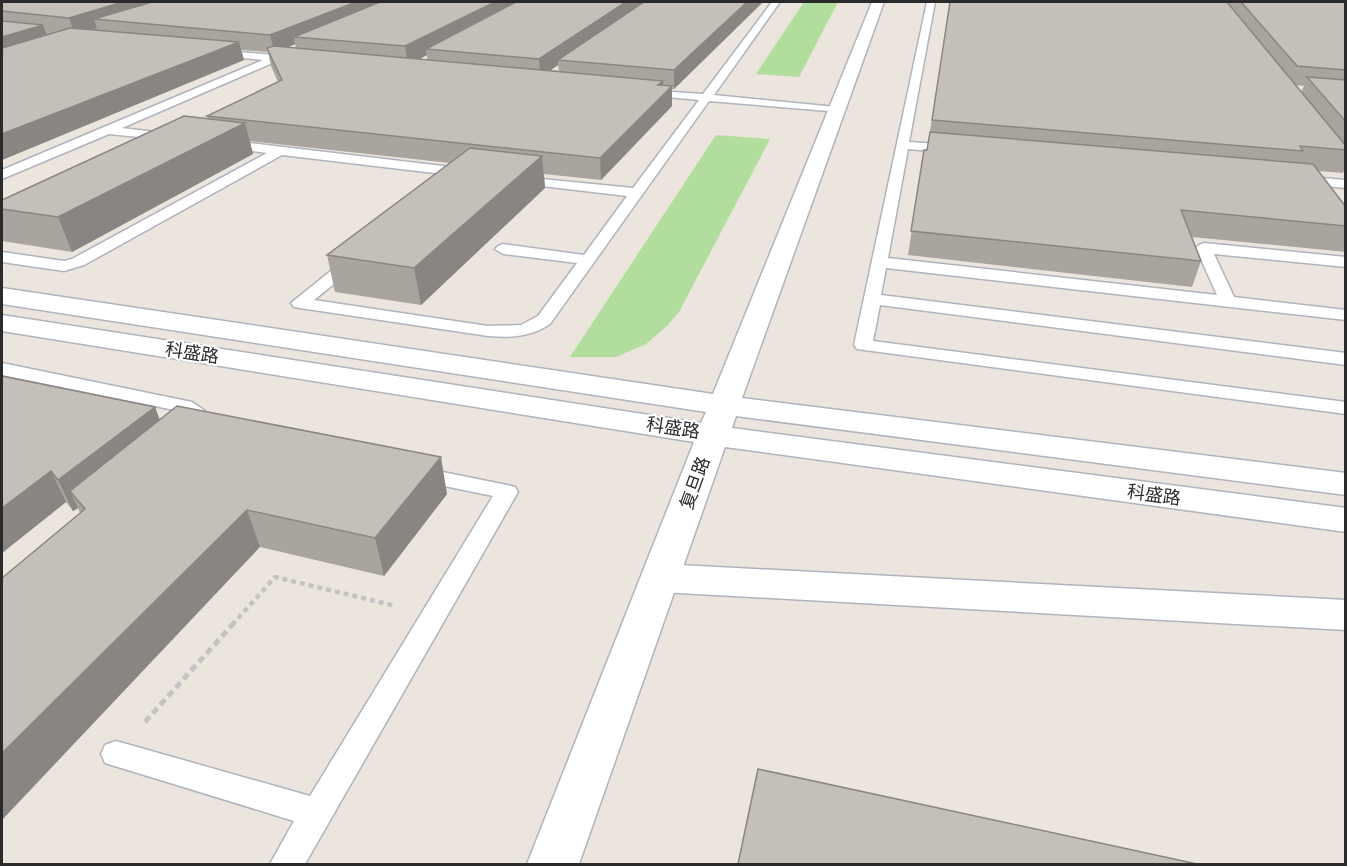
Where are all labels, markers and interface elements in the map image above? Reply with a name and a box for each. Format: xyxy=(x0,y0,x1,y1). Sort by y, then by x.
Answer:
street label: 科盛路 xyxy=(164,338,220,368)
street label: 科盛路 xyxy=(645,413,701,443)
street label: 复旦路 xyxy=(675,454,715,512)
street label: 科盛路 xyxy=(1126,480,1182,510)

